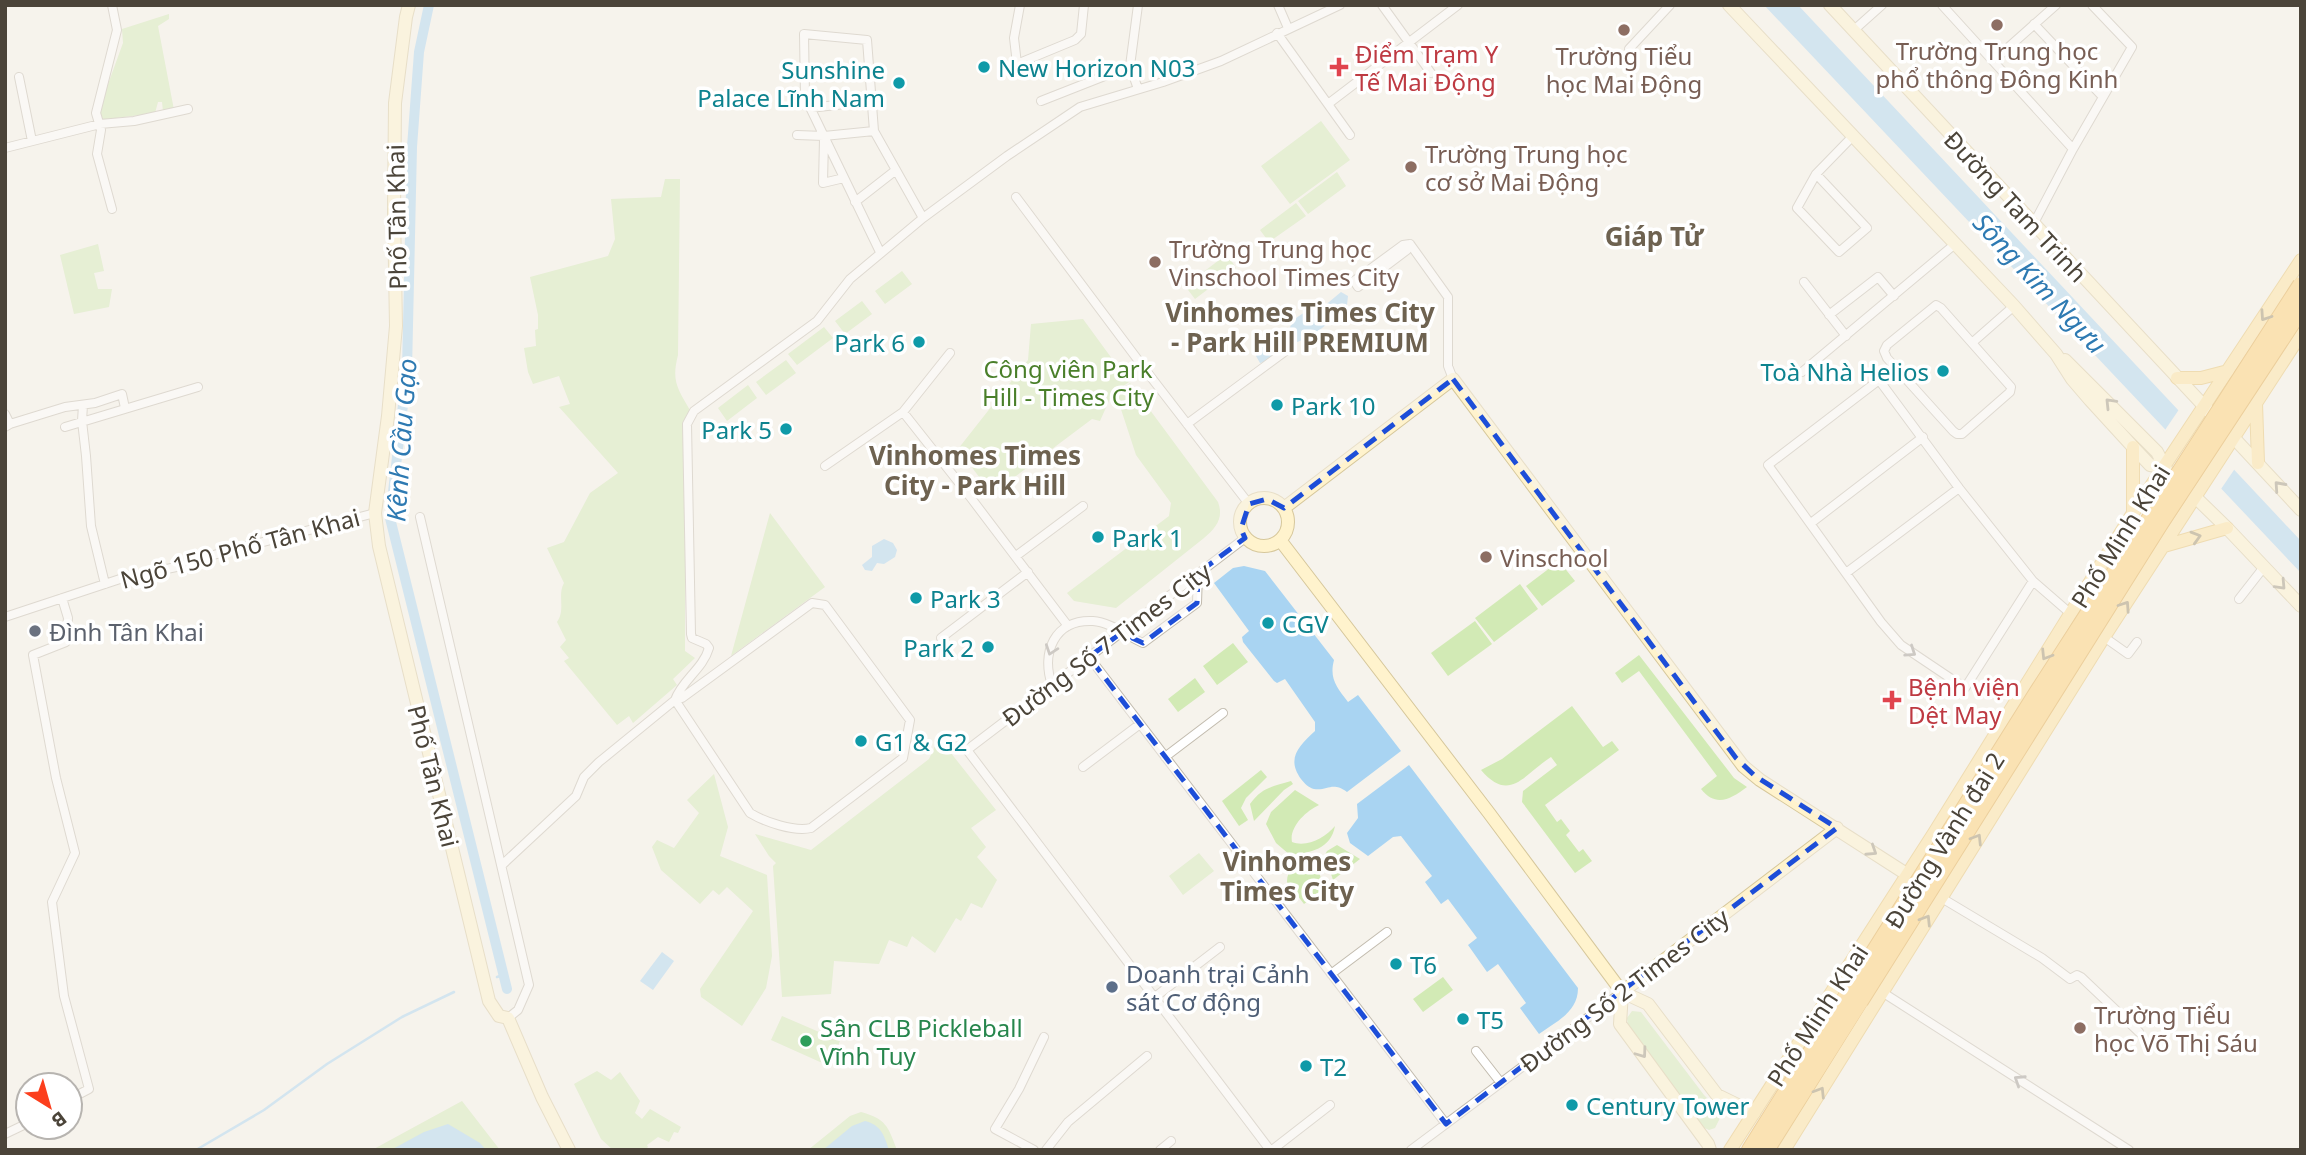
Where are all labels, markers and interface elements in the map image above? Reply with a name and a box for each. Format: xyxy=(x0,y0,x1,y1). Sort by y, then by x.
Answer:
marker: Trường Trung học phổ thông Đông Kinh xyxy=(1989,17,2005,33)
marker: Trường Tiểu học Mai Động xyxy=(1616,22,1632,38)
place label: Trường Trung học phổ thông Đông Kinh xyxy=(1876,34,2118,95)
place label: Điểm Trạm Y Tế Mai Động xyxy=(1355,37,1499,98)
place label: Trường Tiểu học Mai Động xyxy=(1546,39,1702,100)
place label: New Horizon N03 xyxy=(998,51,1195,84)
place label: Sunshine Palace Lĩnh Nam xyxy=(697,53,885,114)
marker: Điểm Trạm Y Tế Mai Động xyxy=(1329,57,1349,77)
marker: New Horizon N03 xyxy=(976,59,992,75)
marker: Sunshine Palace Lĩnh Nam xyxy=(891,75,907,91)
street label: Đường Tam Trinh xyxy=(1937,123,2095,289)
place label: Trường Trung học cơ sở Mai Động xyxy=(1425,137,1627,198)
street label: Phố Tân Khai xyxy=(378,144,414,290)
marker: Trường Trung học cơ sở Mai Động xyxy=(1403,159,1419,175)
water label: Sông Kim Ngưu xyxy=(1965,205,2115,361)
district label: Giáp Tử xyxy=(1605,218,1705,254)
place label: Trường Trung học Vinschool Times City xyxy=(1169,232,1400,293)
marker: Trường Trung học Vinschool Times City xyxy=(1147,254,1163,270)
district label: Vinhomes Times City - Park Hill PREMIUM xyxy=(1165,294,1435,360)
one-way arrow xyxy=(2261,308,2273,321)
place label: Park 6 xyxy=(834,326,905,359)
marker: Park 6 xyxy=(911,334,927,350)
park label: Công viên Park Hill - Times City xyxy=(982,352,1155,413)
place label: Toà Nhà Helios xyxy=(1761,355,1929,388)
water label: Kênh Cầu Gạo xyxy=(377,357,425,523)
marker: Toà Nhà Helios xyxy=(1935,363,1951,379)
place label: Park 10 xyxy=(1291,389,1375,422)
marker: Park 10 xyxy=(1269,397,1285,413)
one-way arrow xyxy=(2105,398,2118,411)
place label: Park 5 xyxy=(701,413,772,446)
marker: Park 5 xyxy=(778,421,794,437)
district label: Vinhomes Times City - Park Hill xyxy=(869,437,1081,503)
street label: Phố Minh Khai xyxy=(2063,458,2177,614)
one-way arrow xyxy=(2275,481,2288,494)
street label: Ngõ 150 Phố Tân Khai xyxy=(117,500,363,596)
place label: Park 1 xyxy=(1112,521,1183,554)
marker: Park 1 xyxy=(1090,529,1106,545)
one-way arrow xyxy=(2190,531,2202,545)
place label: Vinschool xyxy=(1500,541,1609,574)
marker: Vinschool xyxy=(1478,549,1494,565)
street label: Đường Số 7 Times City xyxy=(995,554,1218,734)
one-way arrow xyxy=(2273,577,2285,590)
place label: Park 3 xyxy=(930,582,1001,615)
marker: Park 3 xyxy=(908,590,924,606)
one-way arrow xyxy=(2116,600,2129,613)
place label: CGV xyxy=(1282,607,1329,640)
place label: Đình Tân Khai xyxy=(49,615,204,648)
marker: CGV xyxy=(1260,615,1276,631)
marker: Đình Tân Khai xyxy=(27,623,43,639)
place label: Park 2 xyxy=(903,631,974,664)
marker: Park 2 xyxy=(980,639,996,655)
one-way arrow xyxy=(1045,643,1059,655)
one-way arrow xyxy=(1903,644,1916,656)
one-way arrow xyxy=(2041,647,2054,660)
place label: Bệnh viện Dệt May xyxy=(1908,670,2020,731)
marker: Bệnh viện Dệt May xyxy=(1882,690,1902,710)
street label: Phố Tân Khai xyxy=(400,701,468,851)
place label: G1 & G2 xyxy=(875,725,967,758)
marker: G1 & G2 xyxy=(853,733,869,749)
street label: Đường Vành đai 2 xyxy=(1876,746,2012,934)
one-way arrow xyxy=(1968,834,1981,847)
district label: Vinhomes Times City xyxy=(1220,843,1354,909)
one-way arrow xyxy=(1864,843,1877,856)
street label: Đường Số 2 Times City xyxy=(1513,900,1736,1080)
one-way arrow xyxy=(1918,914,1931,927)
street label: Phố Minh Khai xyxy=(1759,938,1875,1092)
place label: T6 xyxy=(1410,948,1437,981)
marker: T6 xyxy=(1388,956,1404,972)
place label: Doanh trại Cảnh sát Cơ động xyxy=(1126,957,1310,1018)
marker: Doanh trại Cảnh sát Cơ động xyxy=(1104,979,1120,995)
place label: Trường Tiểu học Võ Thị Sáu xyxy=(2094,998,2258,1059)
place label: T5 xyxy=(1477,1003,1504,1036)
place label: Sân CLB Pickleball Vĩnh Tuy xyxy=(820,1011,1023,1072)
marker: T5 xyxy=(1455,1011,1471,1027)
marker: Trường Tiểu học Võ Thị Sáu xyxy=(2072,1020,2088,1036)
marker: Sân CLB Pickleball Vĩnh Tuy xyxy=(798,1033,814,1049)
one-way arrow xyxy=(1633,1046,1646,1058)
place label: T2 xyxy=(1320,1050,1347,1083)
marker: T2 xyxy=(1298,1058,1314,1074)
north arrow xyxy=(14,1071,84,1141)
one-way arrow xyxy=(2014,1075,2027,1088)
one-way arrow xyxy=(1812,1087,1825,1100)
place label: Century Tower xyxy=(1586,1089,1750,1122)
marker: Century Tower xyxy=(1564,1097,1580,1113)
text: B xyxy=(46,1105,72,1134)

